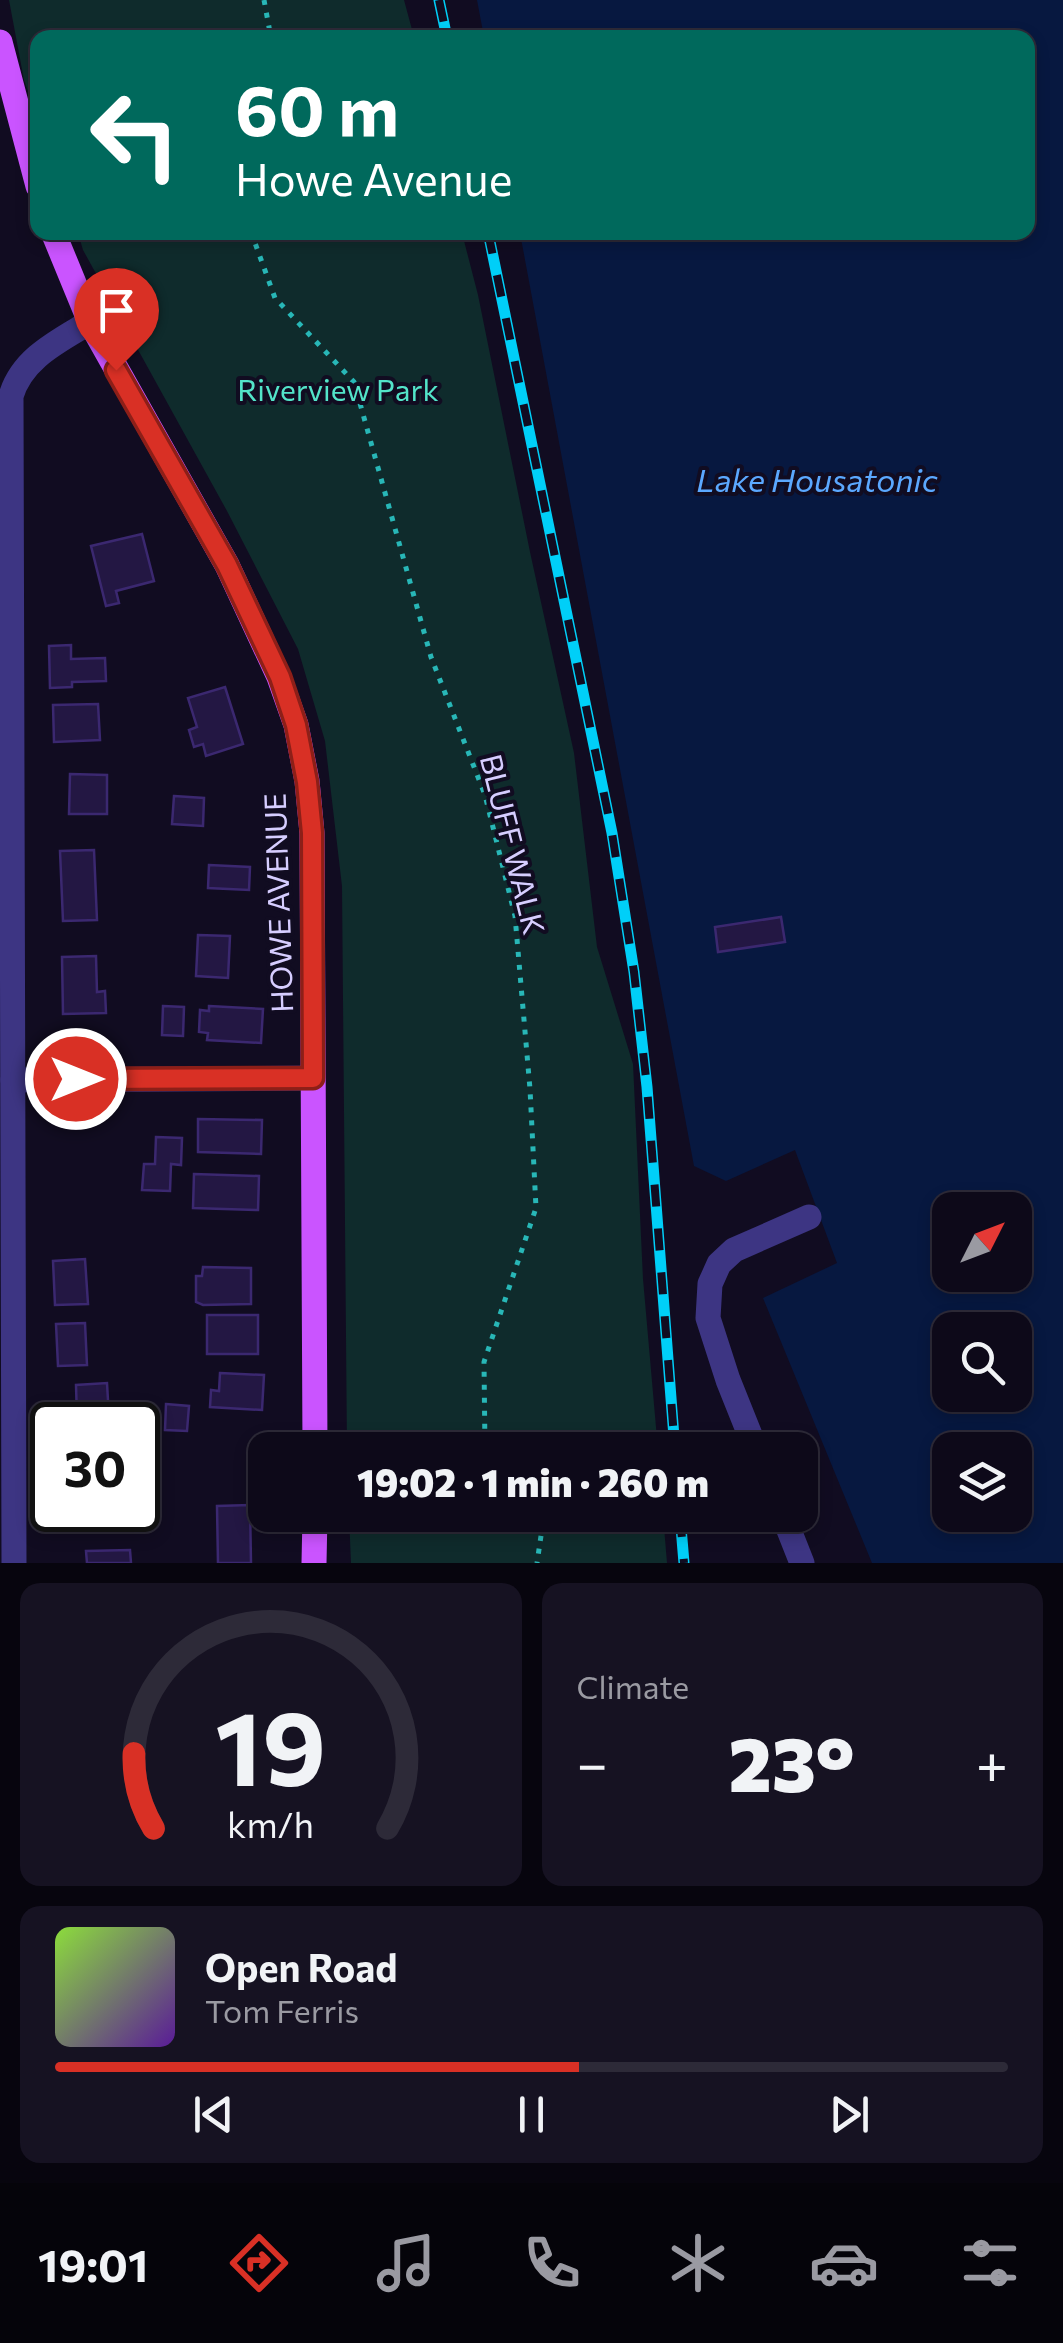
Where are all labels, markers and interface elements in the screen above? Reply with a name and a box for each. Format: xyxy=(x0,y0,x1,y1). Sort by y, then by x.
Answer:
text: 60 m xyxy=(235,65,399,150)
icon: left xyxy=(70,70,200,200)
text: Howe Avenue xyxy=(235,150,512,205)
pin xyxy=(74,268,159,371)
icon: arrive xyxy=(89,283,144,338)
park label: Riverview Park xyxy=(237,370,439,407)
water label: Lake Housatonic xyxy=(696,459,938,499)
street label: BLUFF WALK xyxy=(474,750,554,938)
street label: HOWE AVENUE xyxy=(255,793,299,1013)
position arrow xyxy=(24,1027,128,1131)
north arrow xyxy=(932,1192,1032,1292)
map controls xyxy=(932,1192,1032,1532)
button: search xyxy=(932,1312,1032,1412)
speed limit sign: 30 xyxy=(30,1402,160,1532)
button: layers xyxy=(932,1432,1032,1532)
text: 19:02 · 1 min · 260 m xyxy=(357,1458,709,1505)
text: Climate xyxy=(577,1666,689,1706)
text: 19 xyxy=(215,1680,326,1807)
text: 23° xyxy=(729,1716,855,1807)
text: − xyxy=(577,1728,608,1795)
text: + xyxy=(976,1728,1008,1795)
text: km/h xyxy=(227,1802,314,1845)
text: Open Road xyxy=(205,1943,398,1990)
text: Tom Ferris xyxy=(205,1990,359,2030)
icon: previous xyxy=(186,2087,241,2142)
icon: pause xyxy=(504,2087,559,2142)
icon: next xyxy=(822,2087,877,2142)
icon: directions xyxy=(224,2228,294,2298)
icon: music xyxy=(371,2228,441,2298)
icon: phone xyxy=(517,2228,587,2298)
icon: climate xyxy=(663,2228,733,2298)
icon: car xyxy=(809,2228,879,2298)
icon: filters xyxy=(955,2228,1025,2298)
text: 19:01 xyxy=(38,2236,148,2291)

